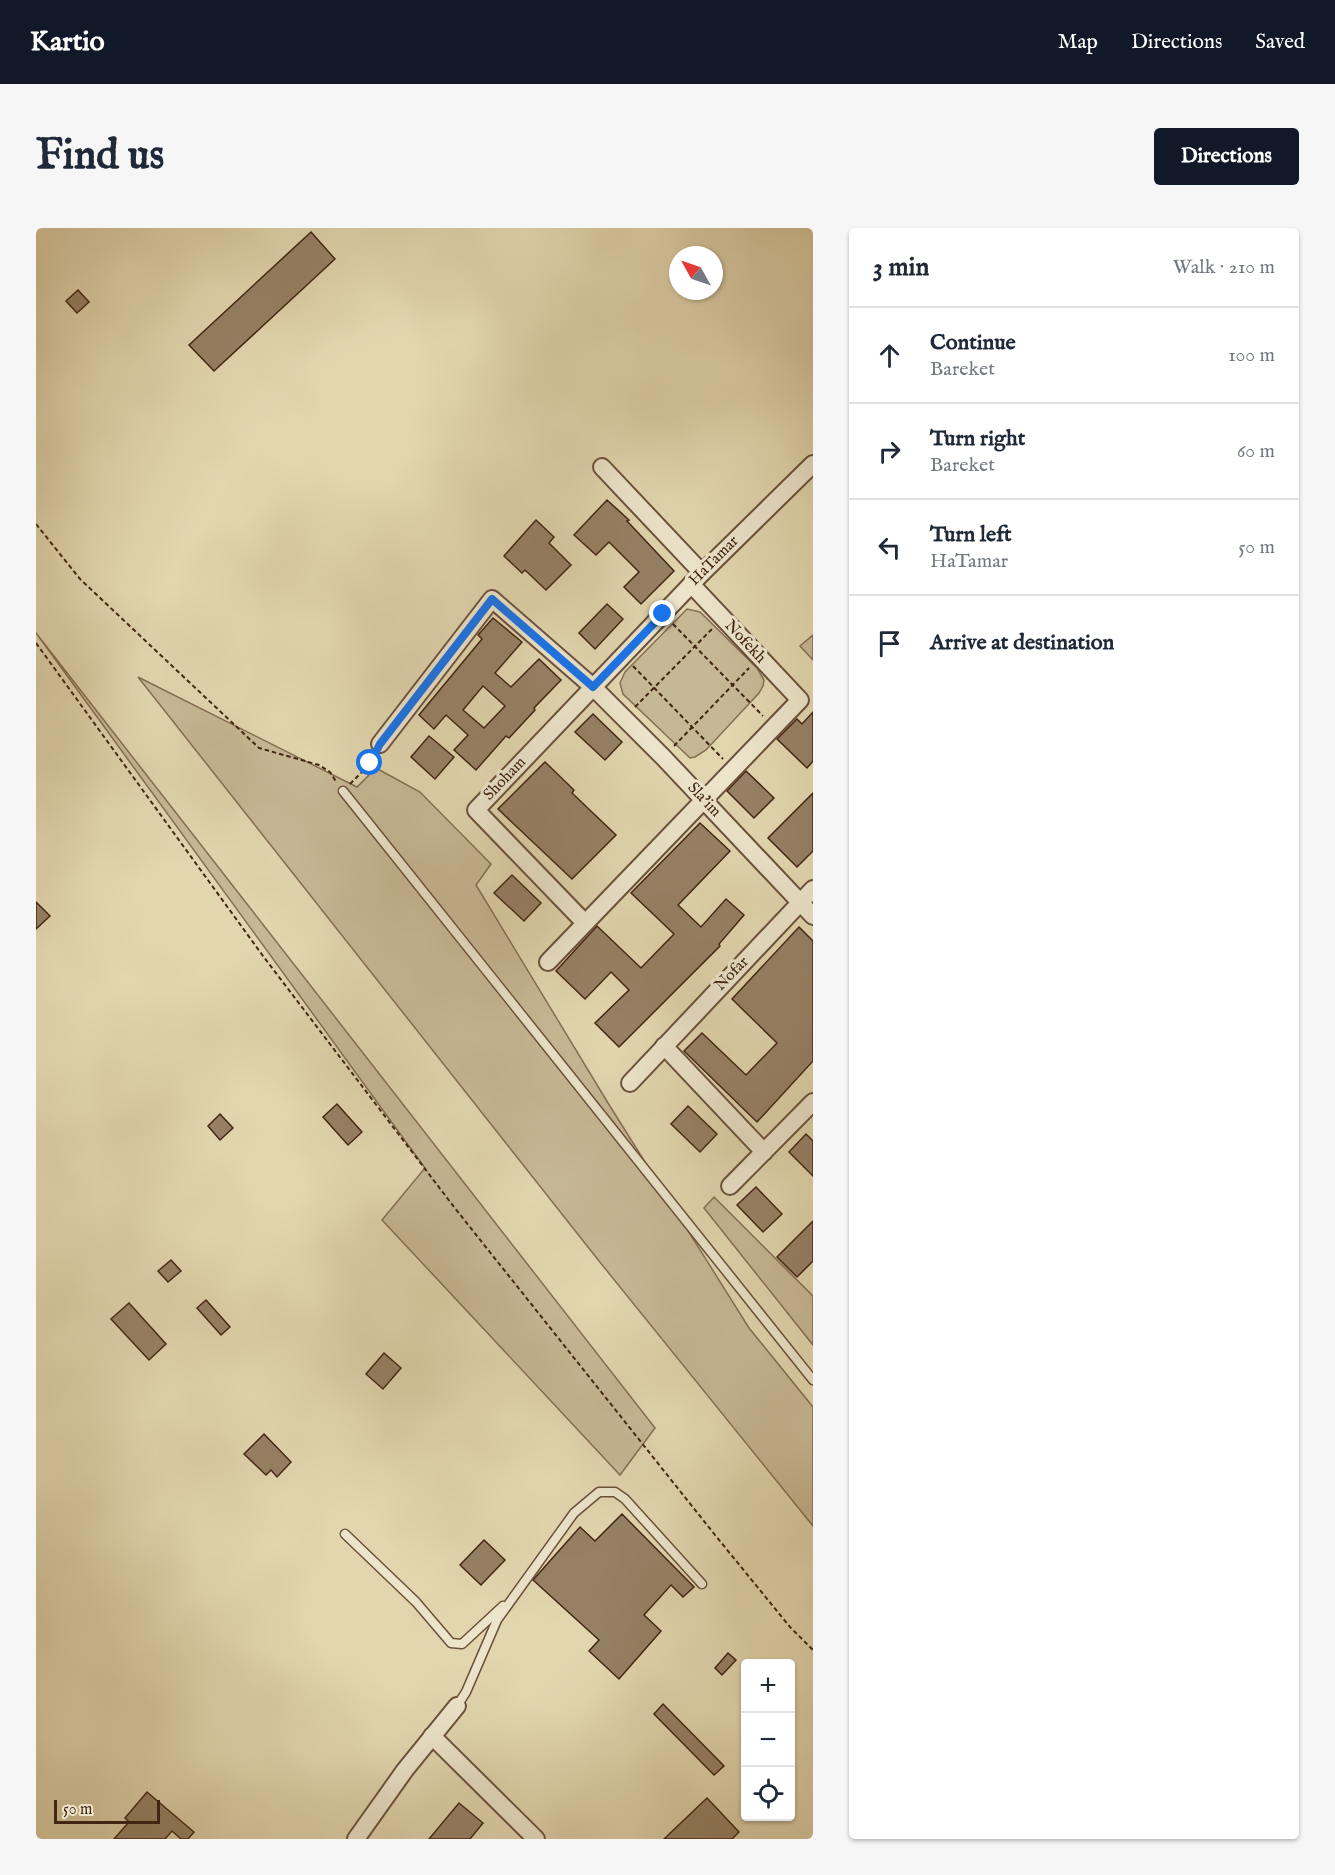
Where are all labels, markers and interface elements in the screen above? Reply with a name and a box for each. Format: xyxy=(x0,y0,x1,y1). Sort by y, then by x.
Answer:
text: Kartio xyxy=(30,25,105,60)
text: Map xyxy=(1058,29,1098,56)
text: Directions xyxy=(1131,29,1222,56)
text: Saved xyxy=(1255,29,1305,56)
button: Directions xyxy=(1154,128,1299,185)
text: Find us xyxy=(36,130,164,183)
north arrow xyxy=(669,246,723,300)
text: 3 min xyxy=(873,251,929,284)
text: Walk · 210 m xyxy=(1173,255,1275,280)
text: Continue xyxy=(930,329,1016,357)
icon: ahead xyxy=(873,339,906,372)
text: 100 m xyxy=(1228,343,1275,368)
text: Bareket xyxy=(930,357,995,382)
text: Turn right xyxy=(930,425,1025,453)
icon: right xyxy=(873,435,906,468)
text: 60 m xyxy=(1237,439,1275,464)
text: Bareket xyxy=(930,453,995,478)
text: Turn left xyxy=(930,521,1012,549)
icon: left xyxy=(873,531,906,564)
street label: HaTamar xyxy=(685,532,743,590)
text: 50 m xyxy=(1238,535,1275,560)
text: HaTamar xyxy=(930,549,1008,574)
route end xyxy=(649,600,675,626)
street label: Nofekh xyxy=(720,616,770,668)
icon: arrive xyxy=(873,627,906,660)
text: Arrive at destination xyxy=(930,629,1114,657)
route start xyxy=(356,749,382,775)
street label: Shoham xyxy=(479,753,531,805)
street label: Sla'im xyxy=(683,778,725,822)
street label: Nofar xyxy=(711,952,753,996)
map controls xyxy=(741,1659,795,1821)
button: + xyxy=(741,1659,795,1713)
button: − xyxy=(741,1713,795,1767)
button: locate xyxy=(741,1767,795,1821)
scale bar xyxy=(54,1797,160,1824)
text: 50 m xyxy=(63,1800,92,1820)

